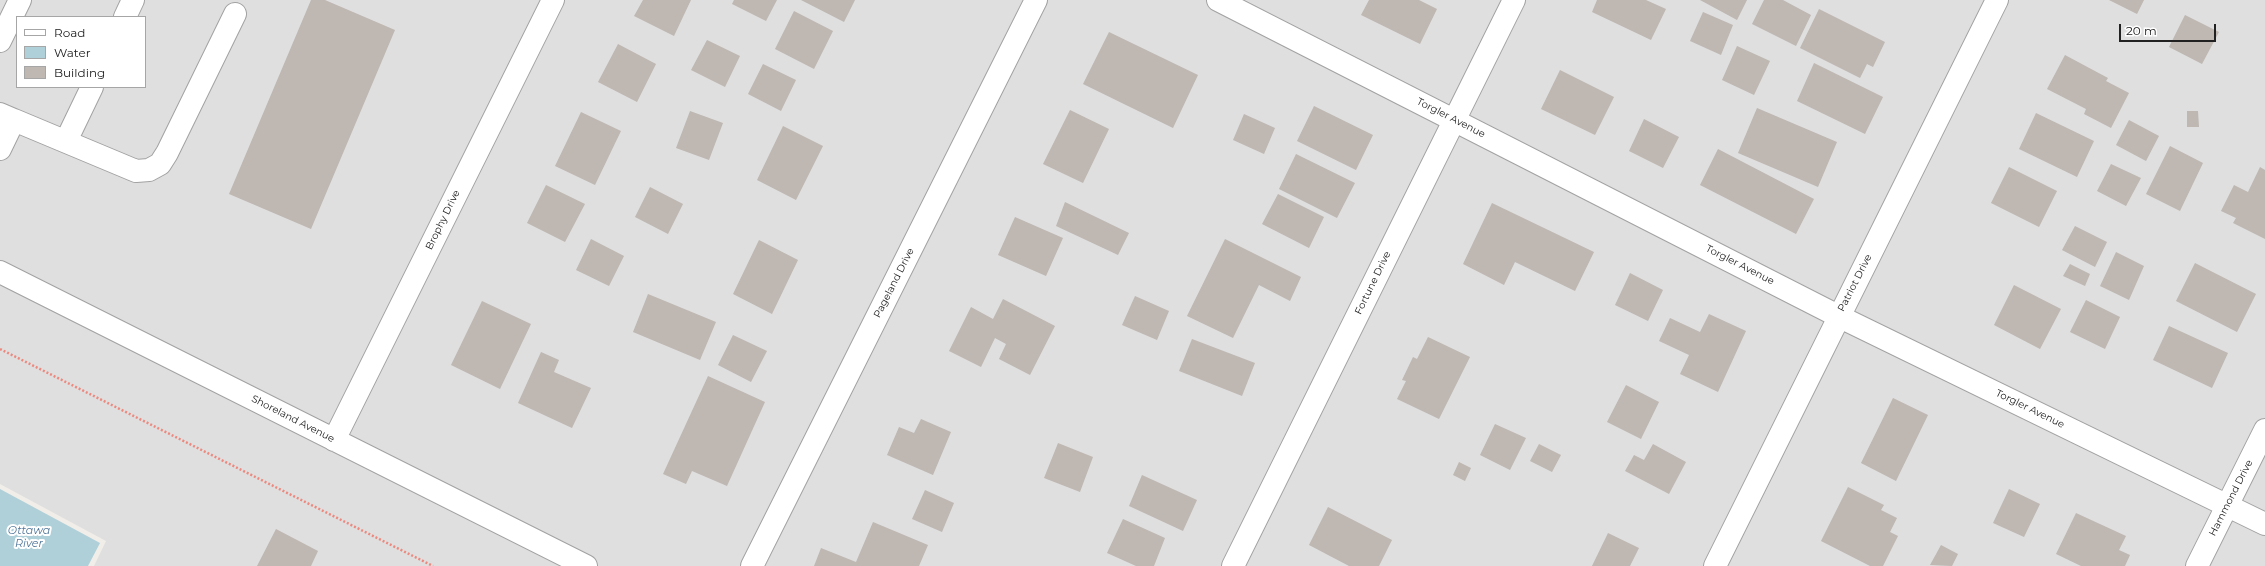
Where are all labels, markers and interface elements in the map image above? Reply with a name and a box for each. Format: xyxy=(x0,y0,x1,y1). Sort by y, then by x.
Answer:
legend xyxy=(16,16,146,88)
scale bar xyxy=(2121,16,2218,42)
text: 20 m xyxy=(2126,23,2157,38)
text: Road xyxy=(54,25,85,40)
text: Water xyxy=(54,45,90,60)
text: Building xyxy=(54,65,105,80)
street label: Torgler Avenue xyxy=(1415,96,1487,140)
street label: Brophy Drive xyxy=(423,188,463,252)
street label: Torgler Avenue xyxy=(1704,243,1776,287)
street label: Pageland Drive xyxy=(871,246,917,320)
street label: Fortune Drive xyxy=(1352,249,1394,317)
street label: Patriot Drive xyxy=(1835,252,1875,314)
street label: Torgler Avenue xyxy=(1994,387,2066,431)
street label: Shoreland Avenue xyxy=(249,393,337,445)
street label: Hammond Drive xyxy=(2207,458,2255,538)
water label: Ottawa River xyxy=(8,524,50,550)

